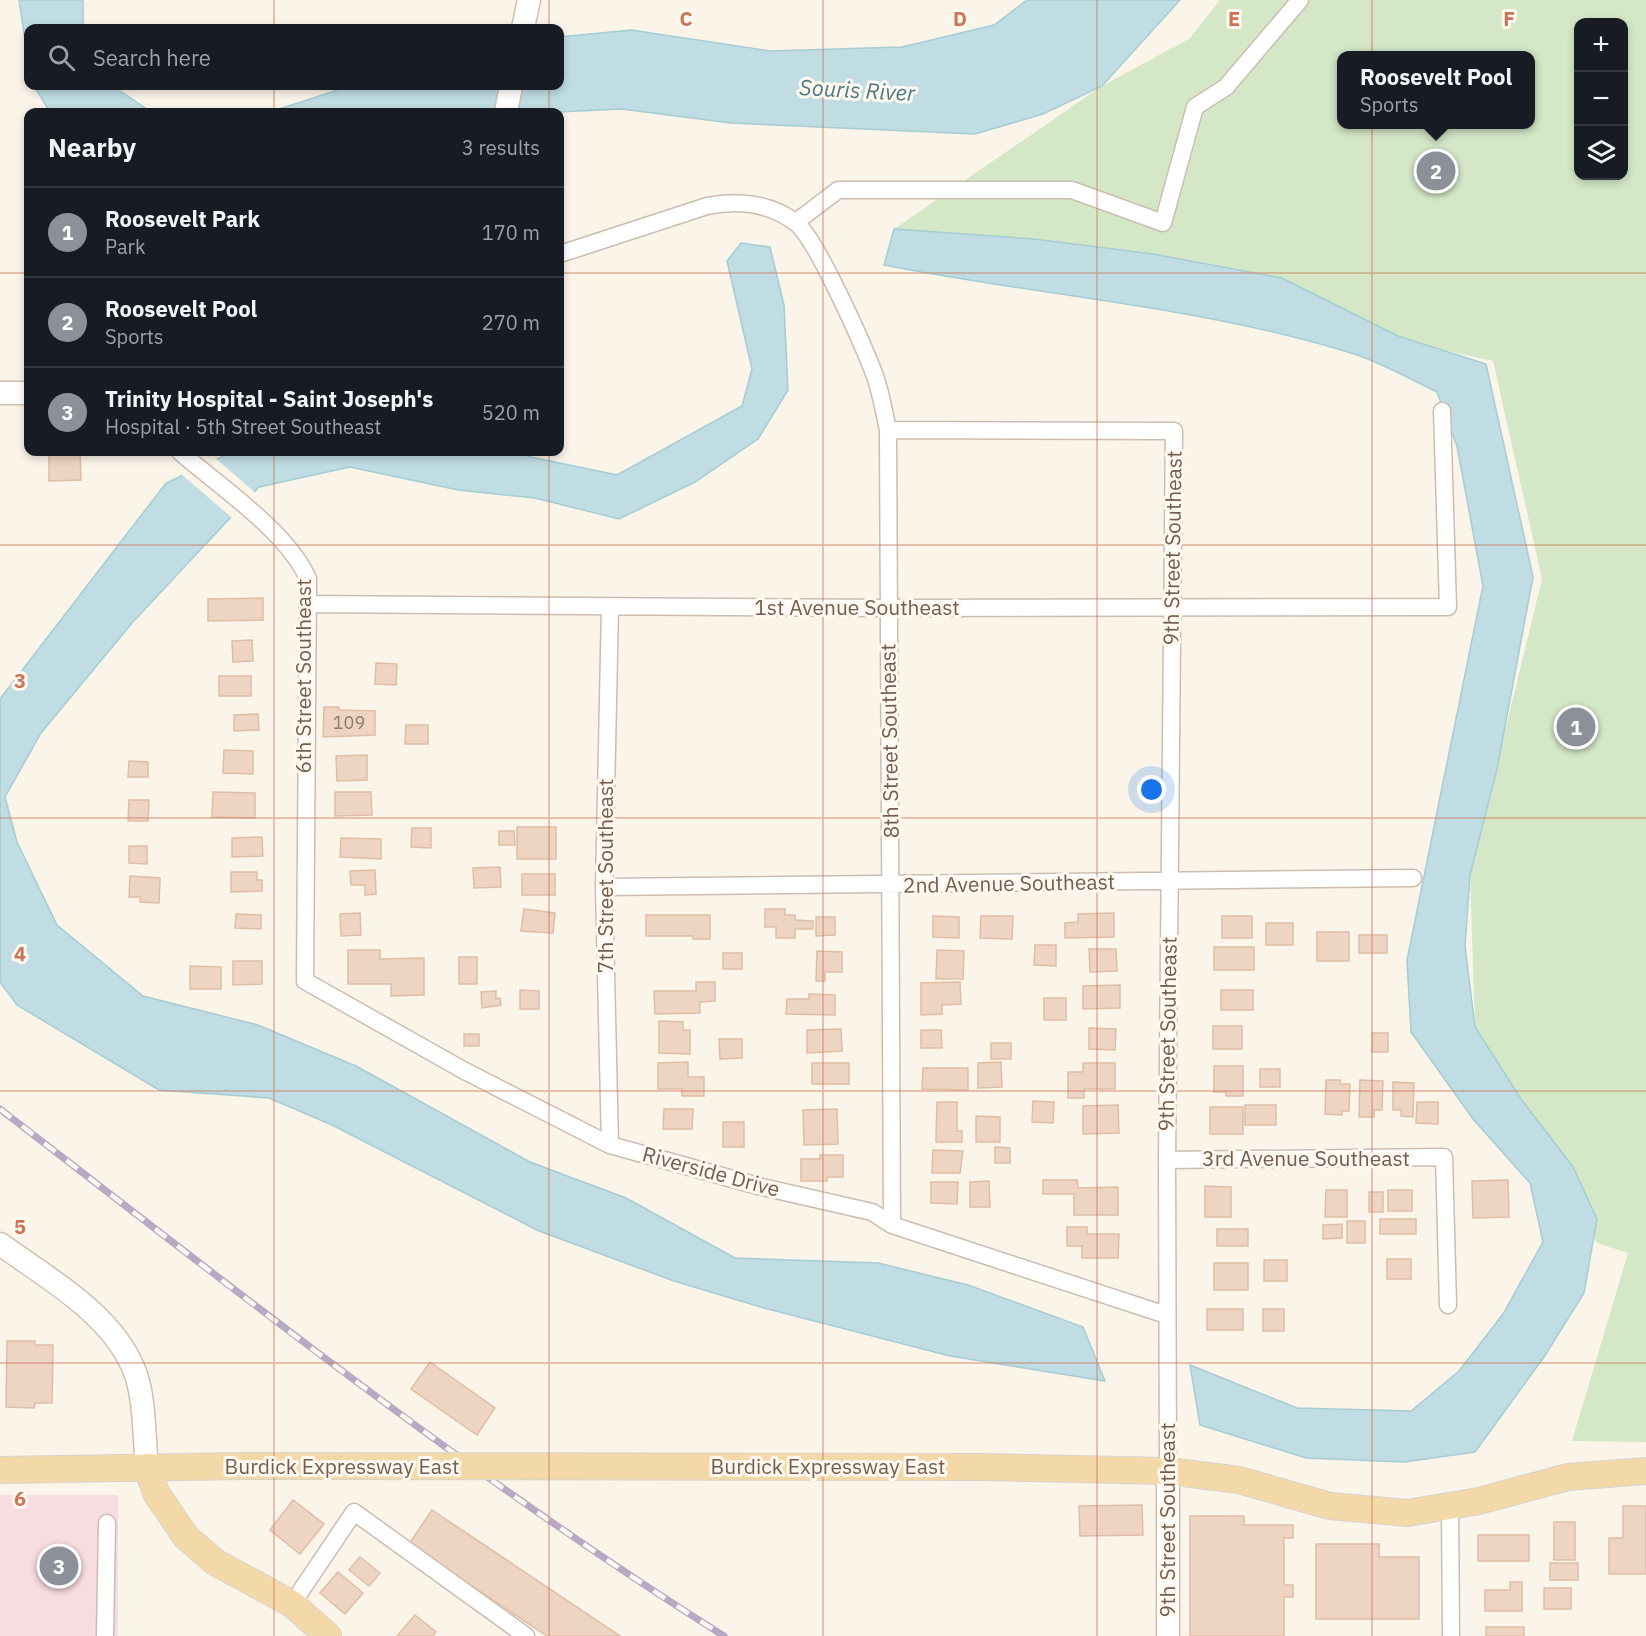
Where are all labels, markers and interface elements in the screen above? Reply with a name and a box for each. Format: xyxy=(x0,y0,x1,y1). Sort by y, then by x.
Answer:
text: C xyxy=(679,5,693,32)
text: D xyxy=(953,5,967,32)
text: E xyxy=(1228,5,1240,32)
text: F xyxy=(1503,5,1515,32)
map controls xyxy=(1574,18,1628,180)
button: + xyxy=(1574,18,1628,72)
search box xyxy=(24,24,564,90)
icon: search xyxy=(45,41,78,74)
text: Search here xyxy=(93,43,211,72)
popup xyxy=(1337,51,1535,129)
text: Roosevelt Pool xyxy=(1360,62,1512,91)
water label: Souris River xyxy=(798,72,917,107)
button: − xyxy=(1574,72,1628,126)
text: Sports xyxy=(1360,91,1419,118)
button: layers xyxy=(1574,126,1628,180)
text: Nearby xyxy=(48,130,136,164)
text: 3 results xyxy=(462,134,540,161)
pin: 2 xyxy=(1416,148,1456,194)
text: Roosevelt Park xyxy=(105,204,260,233)
text: 1 xyxy=(62,219,74,246)
text: 170 m xyxy=(482,219,540,246)
text: Park xyxy=(105,233,145,260)
text: Roosevelt Pool xyxy=(105,294,257,323)
text: 2 xyxy=(62,309,74,336)
text: 270 m xyxy=(482,309,540,336)
text: Sports xyxy=(105,323,164,350)
text: Trinity Hospital - Saint Joseph's xyxy=(105,384,433,413)
text: 3 xyxy=(62,399,74,426)
text: 520 m xyxy=(482,399,540,426)
text: Hospital · 5th Street Southeast xyxy=(105,413,381,440)
street label: 9th Street Southeast xyxy=(1156,450,1188,646)
street label: 6th Street Southeast xyxy=(289,579,317,773)
street label: 1st Avenue Southeast xyxy=(754,593,960,621)
street label: 8th Street Southeast xyxy=(873,643,905,839)
text: 3 xyxy=(14,667,26,694)
pin: 1 xyxy=(1556,704,1596,750)
house number: 109 xyxy=(333,711,365,734)
your location xyxy=(1137,775,1166,804)
street label: 7th Street Southeast xyxy=(591,779,619,973)
street label: 2nd Avenue Southeast xyxy=(903,867,1115,899)
street label: 9th Street Southeast xyxy=(1151,936,1183,1132)
text: 4 xyxy=(14,940,26,967)
street label: Riverside Drive xyxy=(640,1139,783,1203)
street label: 3rd Avenue Southeast xyxy=(1202,1144,1410,1172)
text: 5 xyxy=(14,1213,26,1240)
street label: 9th Street Southeast xyxy=(1153,1423,1181,1617)
street label: Burdick Expressway East xyxy=(225,1452,459,1480)
street label: Burdick Expressway East xyxy=(711,1452,945,1480)
text: 6 xyxy=(14,1485,26,1512)
pin: 3 xyxy=(40,1544,78,1588)

